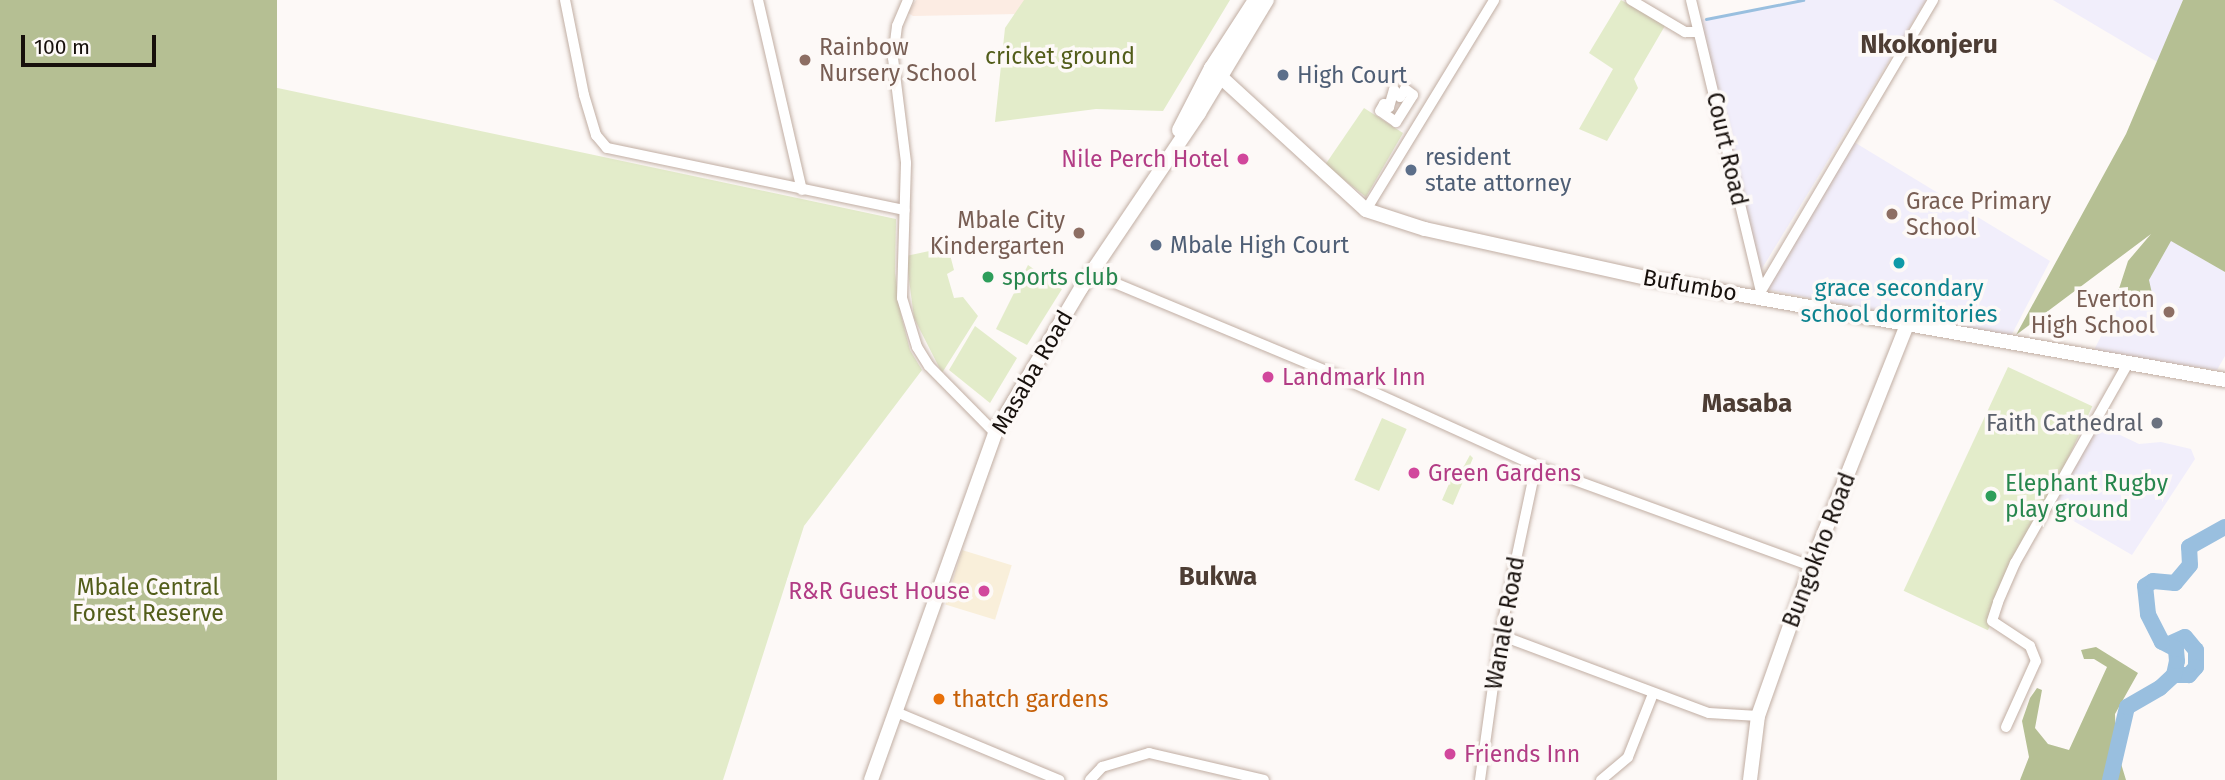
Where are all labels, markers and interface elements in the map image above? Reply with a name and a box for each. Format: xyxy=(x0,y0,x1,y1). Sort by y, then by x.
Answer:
scale bar xyxy=(24,21,159,65)
district label: Nkokonjeru xyxy=(1860,29,1998,61)
place label: Rainbow Nursery School xyxy=(819,33,977,87)
text: 100 m xyxy=(34,34,90,60)
park label: cricket ground xyxy=(985,42,1135,70)
marker: Rainbow Nursery School xyxy=(797,52,813,68)
place label: High Court xyxy=(1297,61,1407,89)
marker: High Court xyxy=(1275,67,1291,83)
street label: Court Road xyxy=(1701,90,1753,208)
place label: resident state attorney xyxy=(1425,143,1571,197)
place label: Nile Perch Hotel xyxy=(1061,145,1229,173)
marker: Nile Perch Hotel xyxy=(1235,151,1251,167)
marker: resident state attorney xyxy=(1403,162,1419,178)
place label: Grace Primary School xyxy=(1906,187,2051,241)
place label: Mbale City Kindergarten xyxy=(930,206,1065,260)
marker: Grace Primary School xyxy=(1884,206,1900,222)
marker: Mbale City Kindergarten xyxy=(1071,225,1087,241)
place label: Mbale High Court xyxy=(1170,231,1349,259)
marker: Mbale High Court xyxy=(1148,237,1164,253)
marker: grace secondary school dormitories xyxy=(1891,255,1907,271)
place label: sports club xyxy=(1002,263,1119,291)
street label: Bufumbo xyxy=(1641,263,1739,307)
marker: sports club xyxy=(980,269,996,285)
place label: grace secondary school dormitories xyxy=(1800,274,1998,328)
place label: Everton High School xyxy=(2031,285,2155,339)
marker: Everton High School xyxy=(2161,304,2177,320)
street label: Masaba Road xyxy=(985,305,1079,439)
place label: Landmark Inn xyxy=(1282,363,1426,391)
marker: Landmark Inn xyxy=(1260,369,1276,385)
district label: Masaba xyxy=(1702,388,1792,420)
place label: Faith Cathedral xyxy=(1986,409,2143,437)
marker: Faith Cathedral xyxy=(2149,415,2165,431)
place label: Green Gardens xyxy=(1428,459,1581,487)
marker: Green Gardens xyxy=(1406,465,1422,481)
street label: Bungokho Road xyxy=(1777,469,1861,631)
place label: Elephant Rugby play ground xyxy=(2005,469,2168,523)
marker: Elephant Rugby play ground xyxy=(1983,488,1999,504)
street label: Wanale Road xyxy=(1480,554,1530,692)
district label: Bukwa xyxy=(1179,561,1257,593)
park label: Mbale Central Forest Reserve xyxy=(72,573,224,627)
place label: R&R Guest House xyxy=(788,577,970,605)
marker: R&R Guest House xyxy=(976,583,992,599)
place label: thatch gardens xyxy=(953,685,1109,713)
marker: thatch gardens xyxy=(931,691,947,707)
place label: Friends Inn xyxy=(1464,740,1580,768)
marker: Friends Inn xyxy=(1442,746,1458,762)

